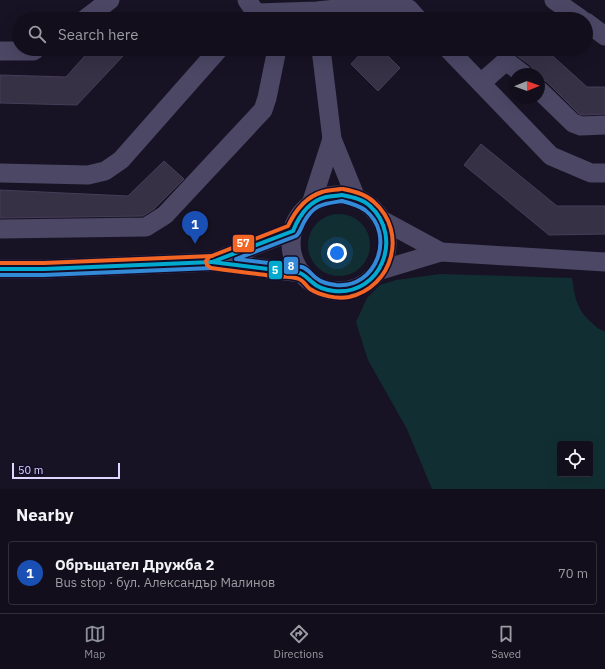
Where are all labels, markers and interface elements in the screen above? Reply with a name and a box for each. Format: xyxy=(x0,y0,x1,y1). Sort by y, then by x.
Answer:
search box xyxy=(12,12,593,56)
icon: search xyxy=(26,23,48,45)
text: Search here xyxy=(58,25,138,44)
north arrow xyxy=(509,68,545,104)
pin: 1 xyxy=(182,211,208,244)
line badge: 57 xyxy=(232,234,255,253)
text: 57 xyxy=(236,236,250,250)
your location xyxy=(327,243,347,263)
line badge: 8 xyxy=(283,256,299,275)
text: 8 xyxy=(288,259,295,273)
line badge: 5 xyxy=(268,260,283,280)
text: 5 xyxy=(272,263,279,277)
map controls xyxy=(557,441,593,477)
button: locate xyxy=(557,441,593,477)
scale bar xyxy=(12,461,120,480)
text: 50 m xyxy=(18,463,43,477)
text: Nearby xyxy=(16,504,74,526)
text: Обръщател Дружба 2 xyxy=(55,555,215,574)
text: 1 xyxy=(26,565,34,582)
text: 70 m xyxy=(558,565,588,582)
text: Bus stop · бул. Александър Малинов xyxy=(55,574,275,591)
tab: Map xyxy=(84,623,106,661)
tab: Directions xyxy=(274,623,324,661)
tab: Saved xyxy=(491,623,521,661)

